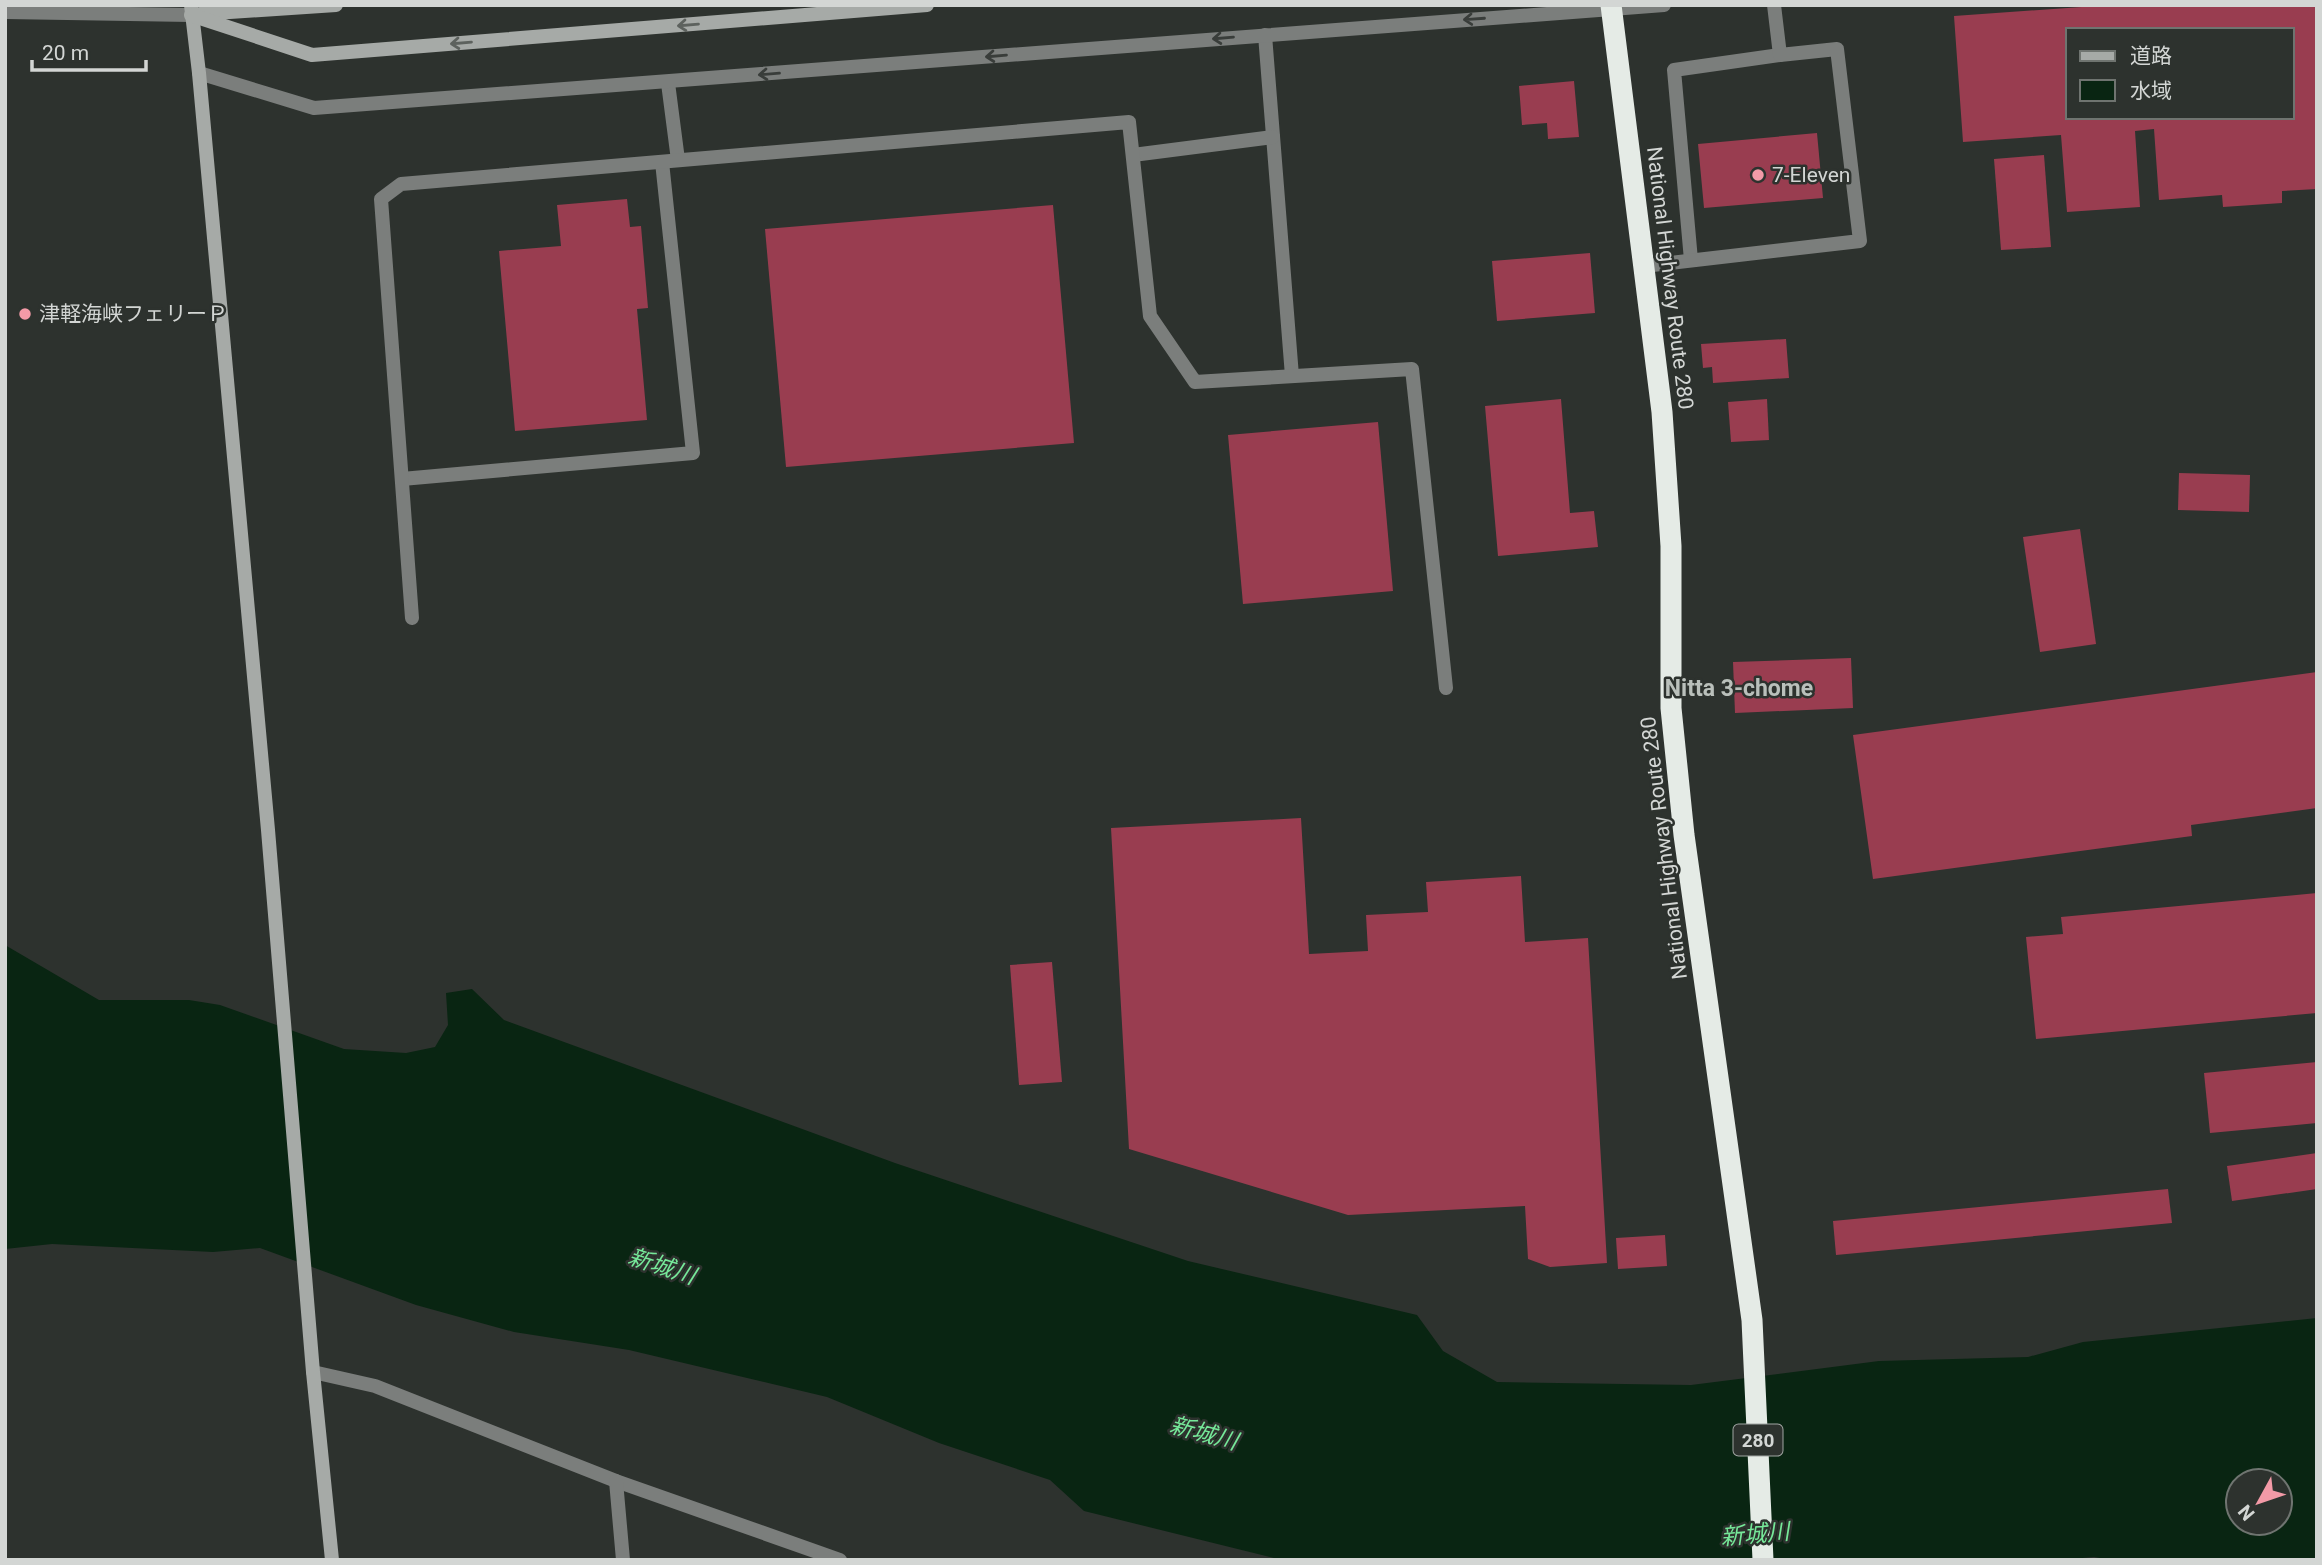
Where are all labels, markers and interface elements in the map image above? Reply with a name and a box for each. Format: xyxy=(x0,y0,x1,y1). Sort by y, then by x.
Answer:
one-way arrow xyxy=(1463,13,1486,26)
one-way arrow xyxy=(677,19,699,32)
scale bar xyxy=(32,28,145,72)
legend xyxy=(2066,28,2294,119)
one-way arrow xyxy=(1212,32,1235,45)
one-way arrow xyxy=(450,37,473,50)
text: 20 m xyxy=(42,41,89,65)
text: 道路 xyxy=(2130,44,2172,68)
one-way arrow xyxy=(985,50,1008,63)
one-way arrow xyxy=(759,68,781,81)
text: 水域 xyxy=(2130,79,2172,103)
street label: National Highway Route 280 xyxy=(1642,145,1698,411)
place label: 7-Eleven xyxy=(1772,163,1850,187)
marker: 7-Eleven xyxy=(1750,167,1766,183)
place label: 津軽海峡フェリーＰ xyxy=(39,302,228,326)
marker: 津軽海峡フェリーＰ xyxy=(17,306,33,322)
district label: Nitta 3-chome xyxy=(1665,675,1813,702)
street label: National Highway Route 280 xyxy=(1636,715,1692,981)
water label: 新城川 xyxy=(625,1243,702,1291)
water label: 新城川 xyxy=(1167,1412,1244,1456)
road number: 280 xyxy=(1734,1424,1782,1456)
north arrow xyxy=(2224,1467,2294,1537)
text: N xyxy=(2233,1500,2259,1525)
water label: 新城川 xyxy=(1719,1518,1794,1551)

